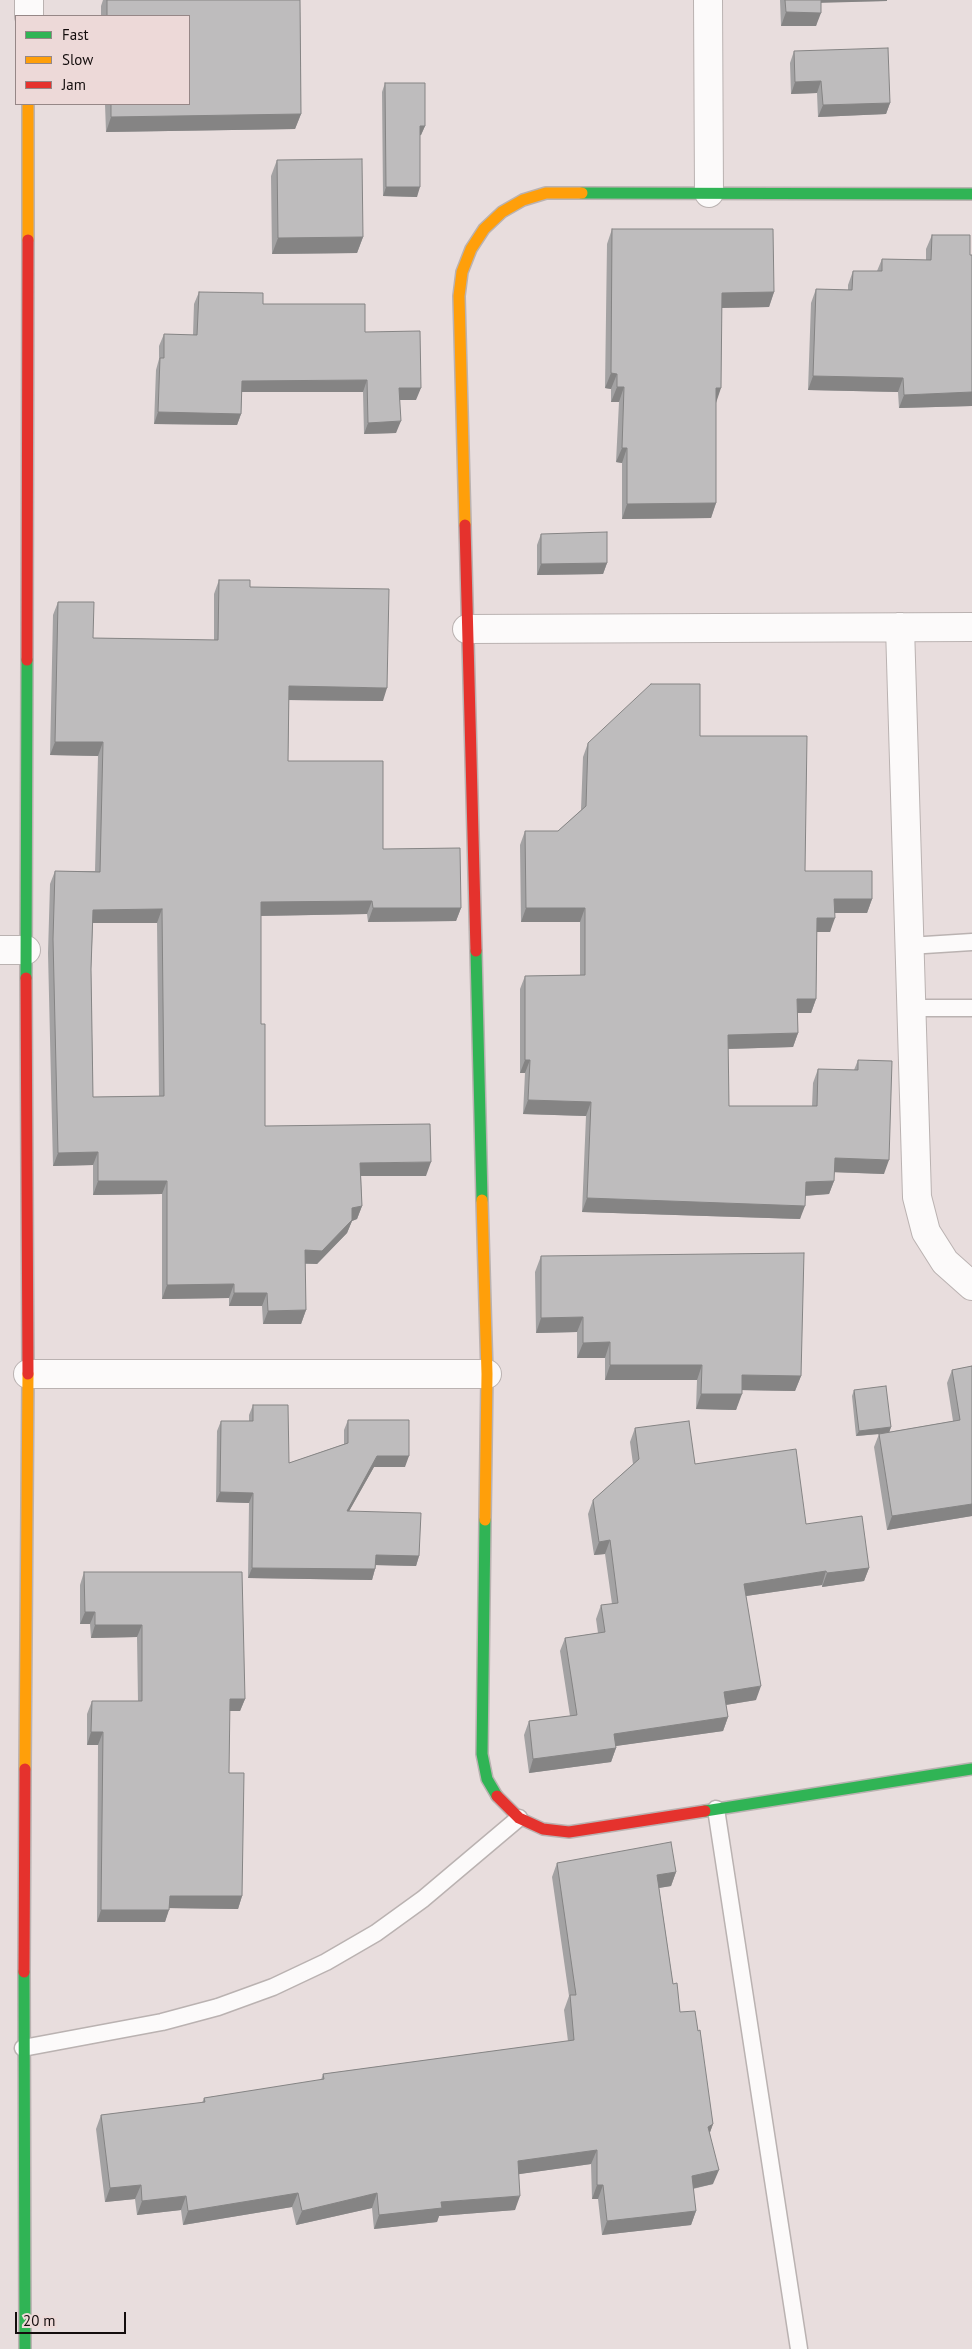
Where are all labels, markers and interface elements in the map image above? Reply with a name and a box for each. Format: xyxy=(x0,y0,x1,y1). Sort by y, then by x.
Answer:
legend xyxy=(15,15,190,105)
text: Fast xyxy=(62,25,89,44)
text: Slow xyxy=(62,50,93,69)
text: Jam xyxy=(62,75,86,94)
scale bar xyxy=(18,2302,129,2334)
text: 20 m xyxy=(23,2311,56,2330)

